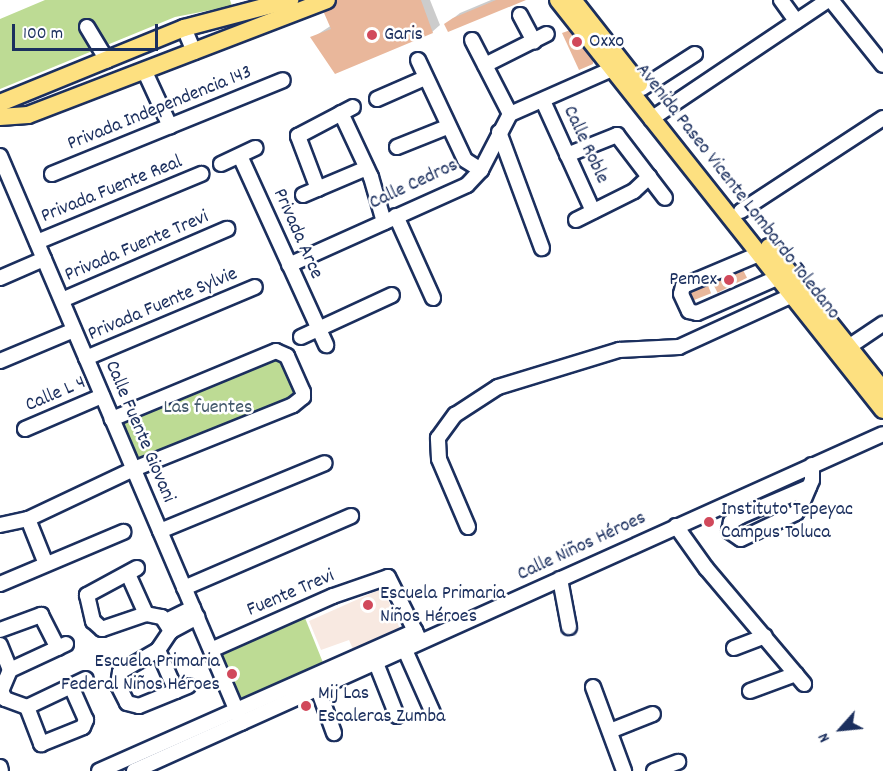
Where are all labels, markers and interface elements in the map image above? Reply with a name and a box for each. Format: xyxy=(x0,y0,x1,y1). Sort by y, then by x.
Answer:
scale bar xyxy=(15,12,160,50)
text: 100 m xyxy=(23,22,63,47)
place label: Garis xyxy=(384,23,423,47)
marker: Garis xyxy=(365,28,379,42)
place label: Oxxo xyxy=(589,30,624,54)
marker: Oxxo xyxy=(570,35,584,49)
street label: Avenida Paseo Vicente Lombardo Toledano xyxy=(630,59,844,325)
street label: Privada Independencia 143 xyxy=(64,61,256,157)
street label: Calle Roble xyxy=(557,102,613,188)
street label: Privada Fuente Real xyxy=(38,151,186,229)
street label: Calle Cedros xyxy=(366,154,462,216)
street label: Privada Arce xyxy=(266,185,328,283)
street label: Privada Fuente Trevi xyxy=(62,206,212,288)
street label: Privada Fuente Sylvie xyxy=(85,263,241,347)
place label: Pemex xyxy=(669,268,717,292)
marker: Pemex xyxy=(722,273,736,287)
street label: Calle Fuente Giovani xyxy=(98,357,180,507)
street label: Calle L 4 xyxy=(22,372,90,418)
park label: Las fuentes xyxy=(164,396,252,420)
place label: Instituto Tepeyac Campus Toluca xyxy=(721,498,853,545)
street label: Calle Niños Héroes xyxy=(514,507,650,587)
marker: Instituto Tepeyac Campus Toluca xyxy=(702,515,716,529)
street label: Fuente Trevi xyxy=(244,565,338,623)
place label: Escuela Primaria Niños Héroes xyxy=(380,582,505,629)
marker: Escuela Primaria Niños Héroes xyxy=(361,598,375,612)
place label: Escuela Primaria Federal Niños Héroes xyxy=(61,650,220,697)
marker: Escuela Primaria Federal Niños Héroes xyxy=(225,667,239,681)
place label: Mij Las Escaleras Zumba xyxy=(318,682,445,729)
marker: Mij Las Escaleras Zumba xyxy=(299,699,313,713)
north arrow xyxy=(811,699,871,759)
text: N xyxy=(812,729,837,746)

